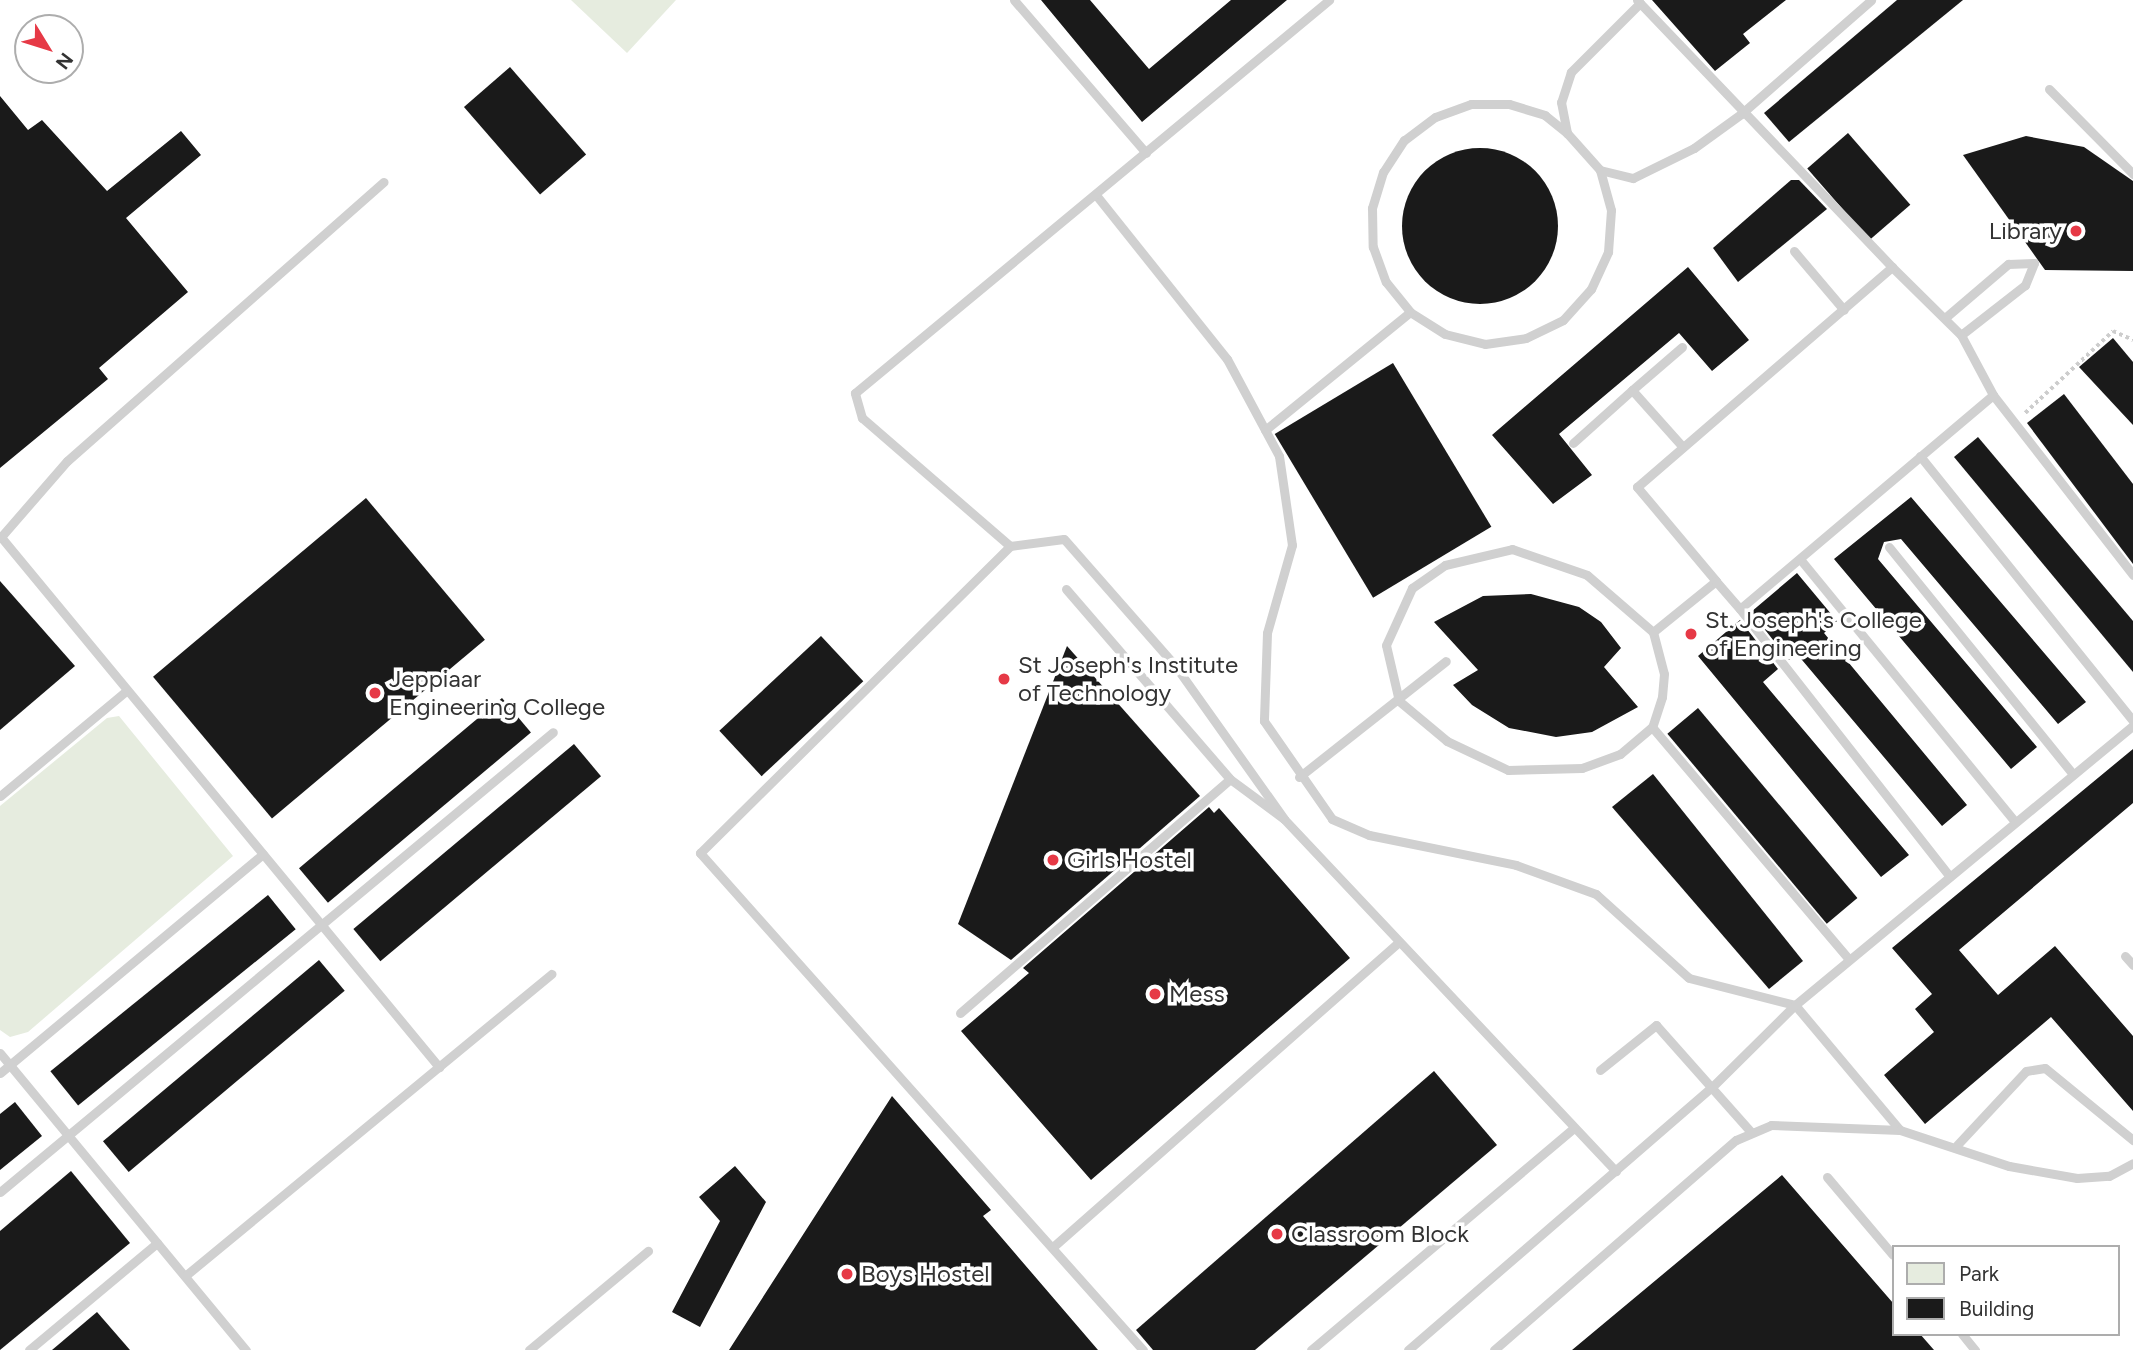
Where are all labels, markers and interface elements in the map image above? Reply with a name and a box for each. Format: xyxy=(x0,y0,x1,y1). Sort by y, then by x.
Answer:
north arrow xyxy=(14,14,84,84)
text: N xyxy=(51,48,78,74)
place label: Library xyxy=(1989,217,2062,245)
marker: Library xyxy=(2068,223,2084,239)
place label: St. Joseph's College of Engineering xyxy=(1705,606,1922,662)
marker: St. Joseph's College of Engineering xyxy=(1683,626,1699,642)
place label: St Joseph's Institute of Technology xyxy=(1018,651,1238,707)
place label: Jeppiaar Engineering College xyxy=(389,665,605,721)
marker: St Joseph's Institute of Technology xyxy=(996,671,1012,687)
marker: Jeppiaar Engineering College xyxy=(367,685,383,701)
place label: Girls Hostel xyxy=(1067,846,1192,874)
marker: Girls Hostel xyxy=(1045,852,1061,868)
place label: Mess xyxy=(1169,980,1225,1008)
marker: Mess xyxy=(1147,986,1163,1002)
place label: Classroom Block xyxy=(1291,1220,1469,1248)
marker: Classroom Block xyxy=(1269,1226,1285,1242)
legend xyxy=(1892,1245,2119,1336)
place label: Boys Hostel xyxy=(861,1260,990,1288)
text: Park xyxy=(1959,1261,1999,1286)
marker: Boys Hostel xyxy=(839,1266,855,1282)
text: Building xyxy=(1959,1296,2034,1321)

